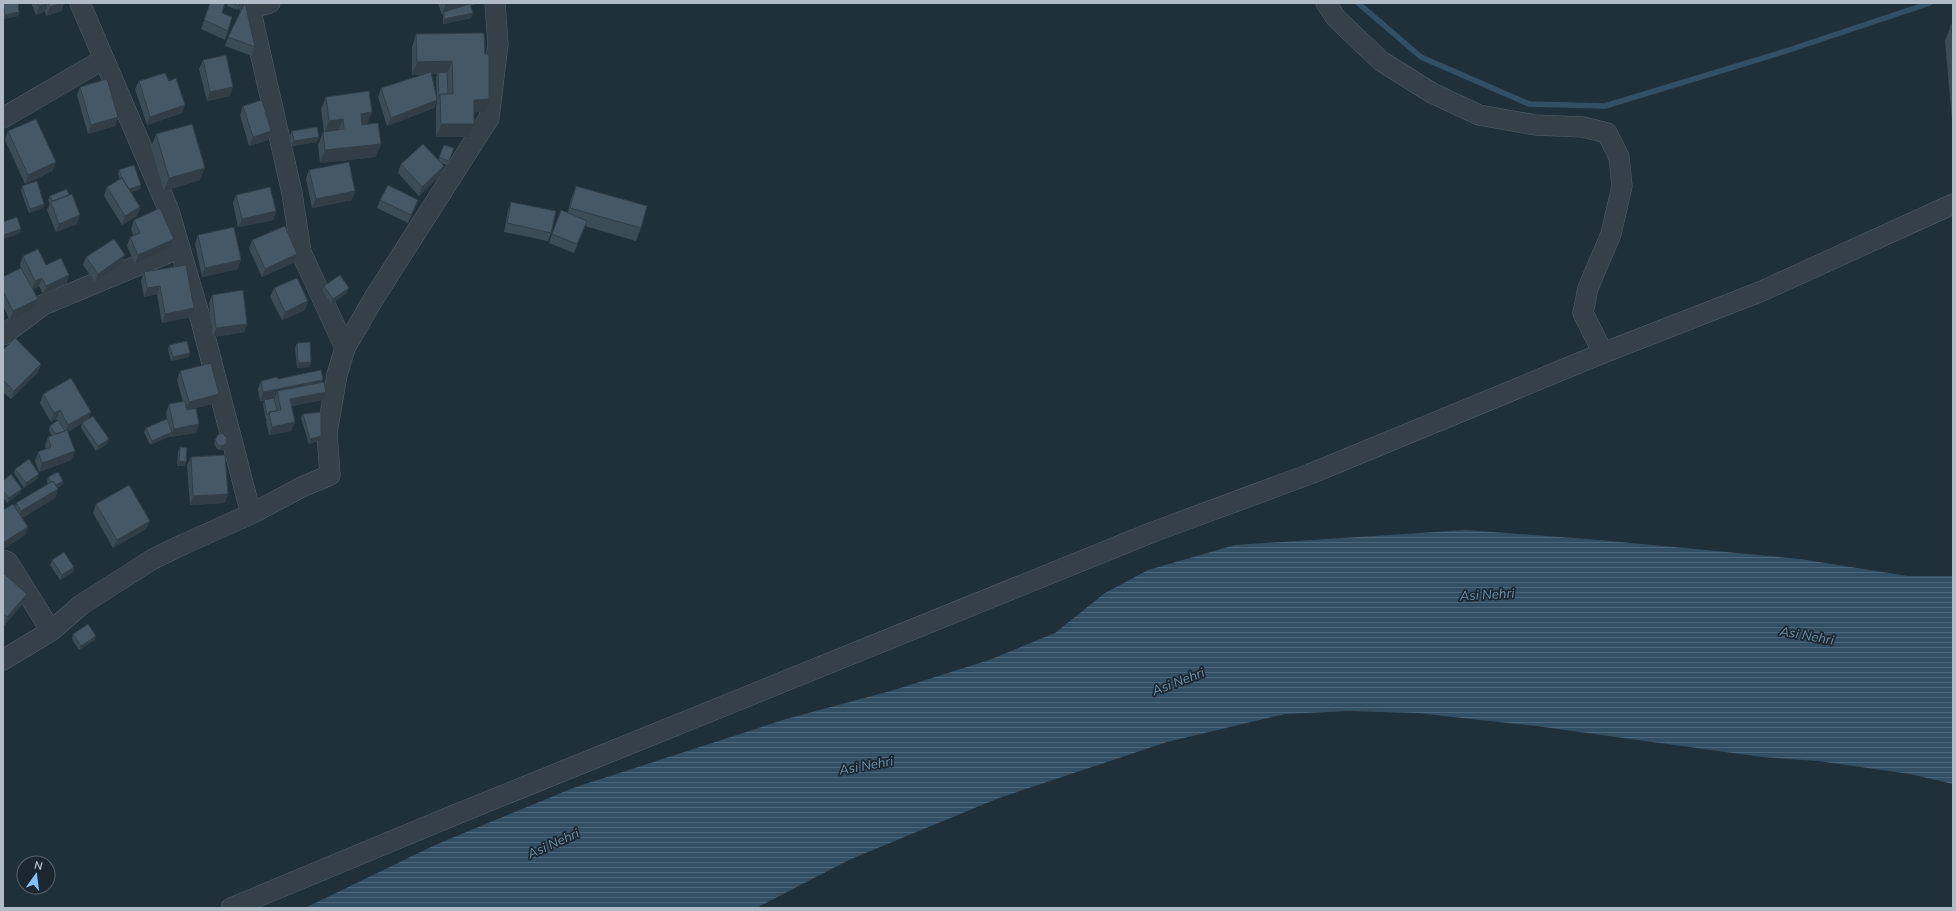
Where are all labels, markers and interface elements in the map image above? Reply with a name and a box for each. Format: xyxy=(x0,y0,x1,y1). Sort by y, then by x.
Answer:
water label: Asi Nehri xyxy=(1458,585,1516,603)
water label: Asi Nehri xyxy=(1778,622,1836,648)
water label: Asi Nehri xyxy=(1149,663,1207,699)
water label: Asi Nehri xyxy=(837,752,895,778)
water label: Asi Nehri xyxy=(524,824,582,862)
north arrow xyxy=(16,855,56,895)
text: N xyxy=(33,857,44,873)

